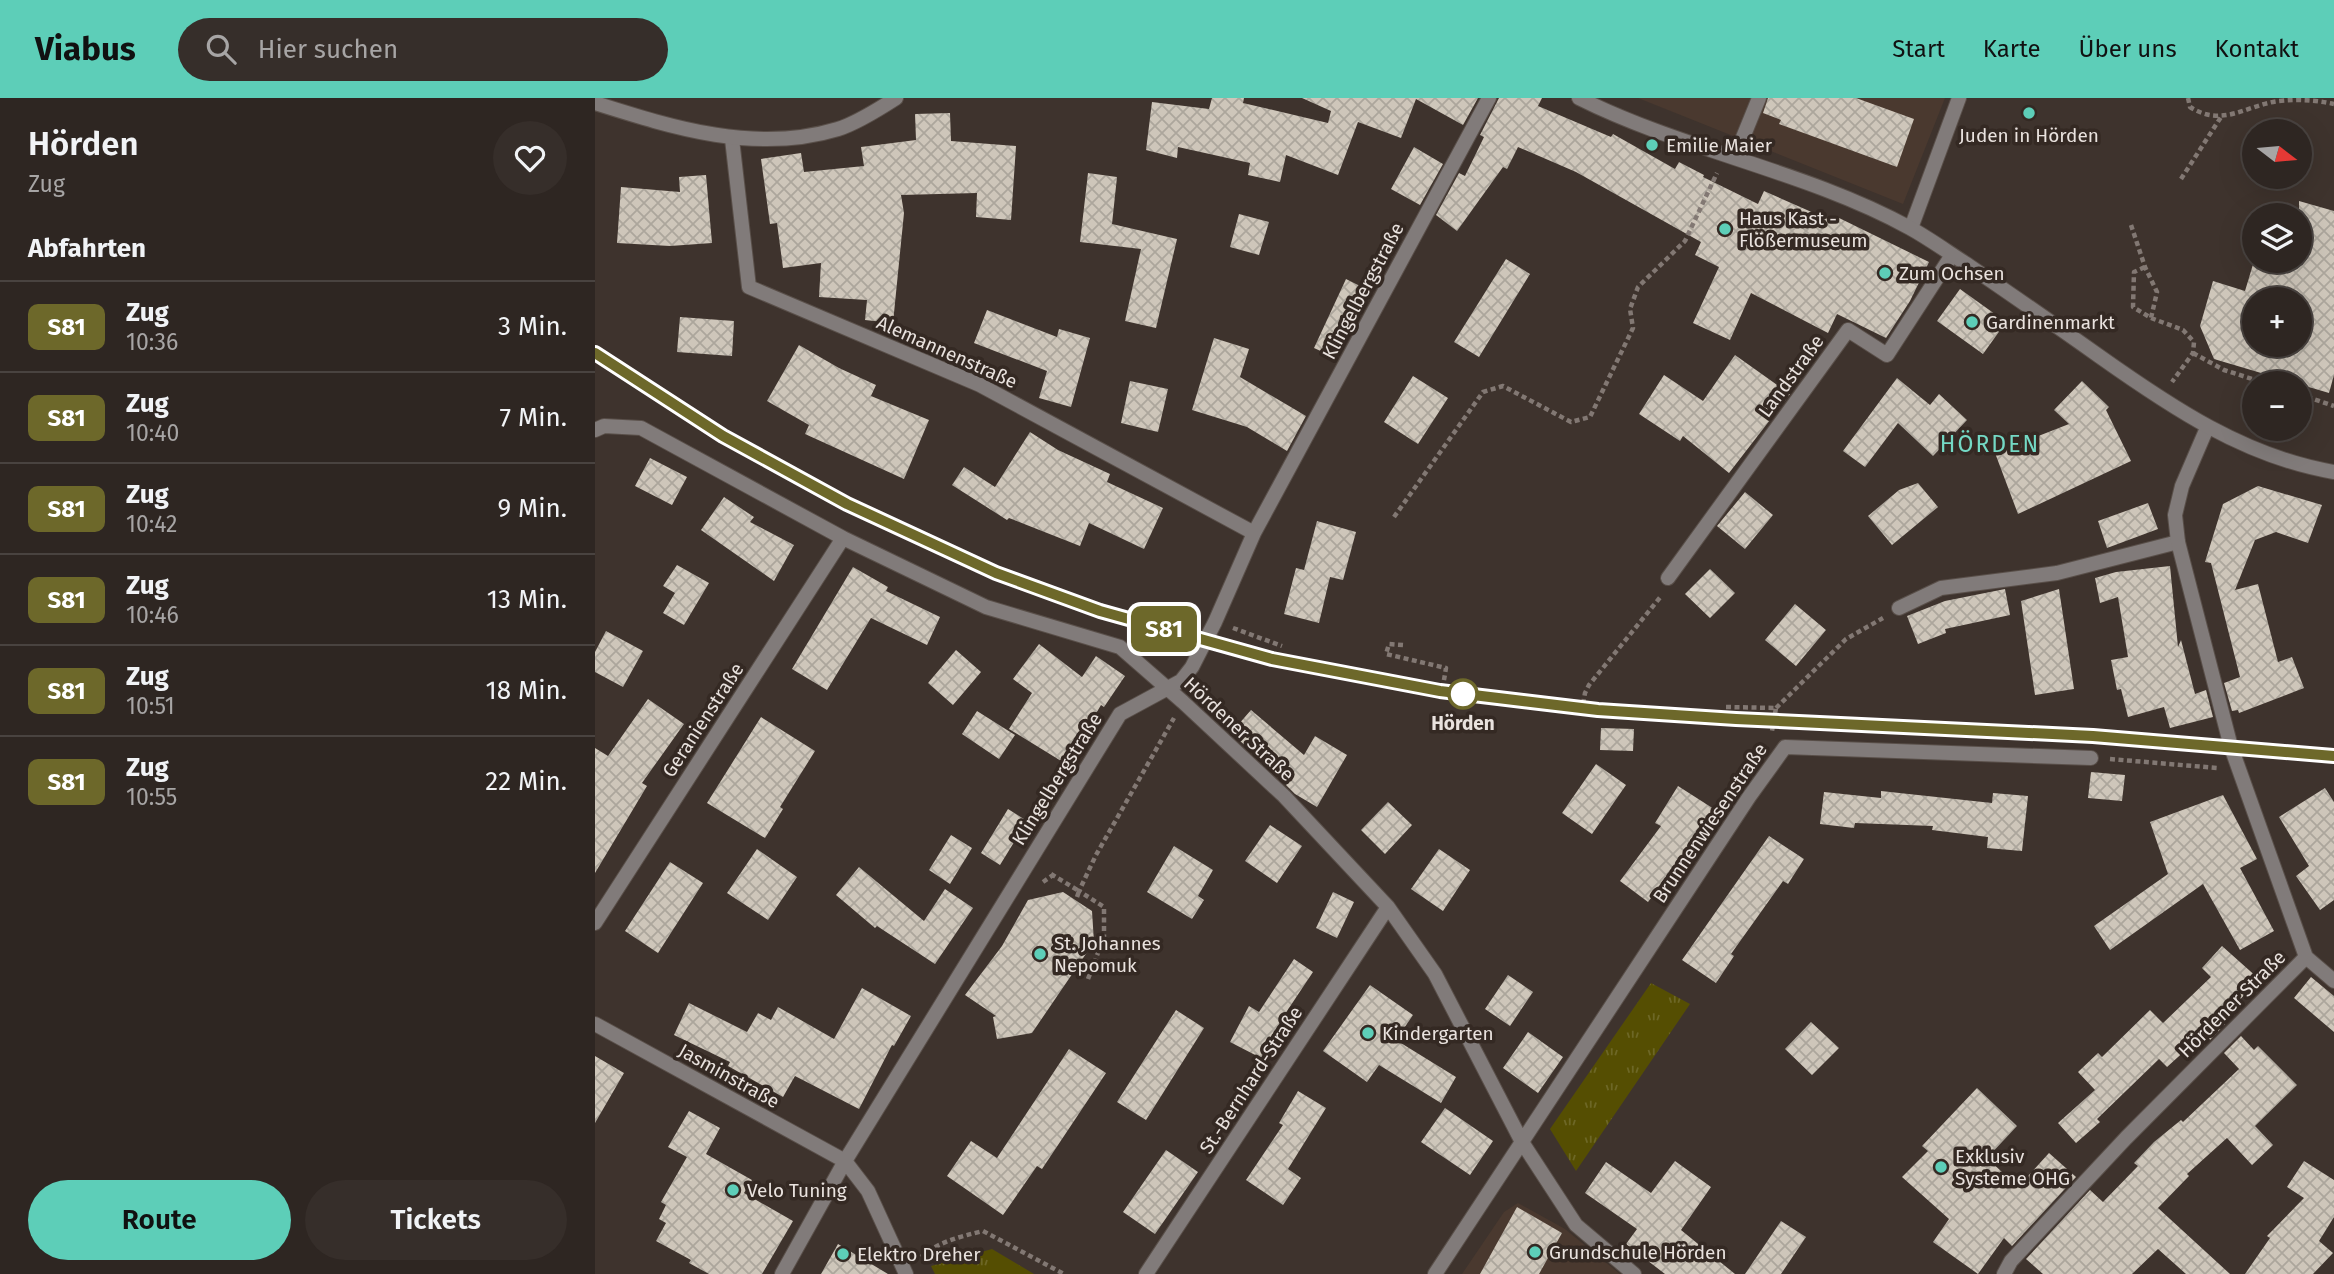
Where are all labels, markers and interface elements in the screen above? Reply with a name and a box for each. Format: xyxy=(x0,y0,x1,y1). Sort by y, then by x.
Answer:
search box xyxy=(178,18,668,81)
text: Viabus xyxy=(35,29,136,69)
icon: search xyxy=(202,30,240,68)
text: Hier suchen xyxy=(258,34,398,65)
text: Start xyxy=(1892,35,1945,63)
text: Karte xyxy=(1983,35,2041,63)
text: Über uns xyxy=(2079,35,2177,63)
text: Kontakt xyxy=(2215,35,2299,63)
marker: Juden in Hörden xyxy=(2021,105,2037,121)
north arrow xyxy=(2242,119,2312,189)
map controls xyxy=(2242,119,2312,441)
button: heart xyxy=(493,121,567,195)
text: Hörden xyxy=(28,124,139,164)
place label: Juden in Hörden xyxy=(1959,124,2099,147)
place label: Emilie Maier xyxy=(1666,134,1773,157)
marker: Emilie Maier xyxy=(1644,137,1660,153)
text: Zug xyxy=(28,170,65,198)
button: layers xyxy=(2242,203,2312,273)
place label: Haus Kast - Flößermuseum xyxy=(1739,207,1868,252)
street label: Klingelbergstraße xyxy=(1317,219,1409,363)
marker: Haus Kast - Flößermuseum xyxy=(1717,221,1733,237)
text: Abfahrten xyxy=(28,233,146,264)
place label: Zum Ochsen xyxy=(1899,262,2005,285)
marker: Zum Ochsen xyxy=(1877,265,1893,281)
button: + xyxy=(2242,287,2312,357)
text: Zug xyxy=(126,297,169,328)
text: 3 Min. xyxy=(498,311,567,342)
street label: Alemannenstraße xyxy=(873,311,1021,393)
place label: Gardinenmarkt xyxy=(1986,311,2115,334)
text: S81 xyxy=(47,313,86,341)
marker: Gardinenmarkt xyxy=(1964,314,1980,330)
text: 10:36 xyxy=(126,328,178,356)
street label: Landstraße xyxy=(1753,330,1829,422)
button: − xyxy=(2242,371,2312,441)
text: Zug xyxy=(126,388,169,419)
text: 7 Min. xyxy=(500,402,567,433)
text: S81 xyxy=(47,404,86,432)
text: 10:40 xyxy=(126,419,179,447)
district label: HÖRDEN xyxy=(1940,430,2040,458)
text: Zug xyxy=(126,479,169,510)
text: 9 Min. xyxy=(497,493,567,524)
text: S81 xyxy=(47,495,86,523)
text: 10:42 xyxy=(126,510,177,538)
text: Zug xyxy=(126,570,169,601)
text: 13 Min. xyxy=(487,584,567,615)
text: S81 xyxy=(47,586,86,614)
text: 10:46 xyxy=(126,601,179,629)
line badge: S81 xyxy=(1124,606,1204,652)
text: S81 xyxy=(1145,615,1183,643)
street label: Geranienstraße xyxy=(657,659,749,781)
text: Zug xyxy=(126,661,169,692)
street label: Hördener Straße xyxy=(1179,672,1299,786)
text: 18 Min. xyxy=(485,675,567,706)
text: S81 xyxy=(47,677,86,705)
marker: Hörden xyxy=(1448,679,1478,709)
text: 10:51 xyxy=(126,692,175,720)
street label: Klingelbergstraße xyxy=(1007,709,1107,849)
place label: Hörden xyxy=(1431,712,1495,735)
street label: Brunnenwiesenstraße xyxy=(1648,739,1772,907)
text: Zug xyxy=(126,752,169,783)
text: 22 Min. xyxy=(485,766,567,797)
text: S81 xyxy=(47,768,86,796)
text: 10:55 xyxy=(126,783,177,811)
place label: St. Johannes Nepomuk xyxy=(1054,932,1161,977)
marker: St. Johannes Nepomuk xyxy=(1032,946,1048,962)
street label: Hördener Straße xyxy=(2174,946,2290,1062)
street label: St.-Bernhard-Straße xyxy=(1195,1002,1307,1158)
place label: Kindergarten xyxy=(1382,1022,1494,1045)
marker: Kindergarten xyxy=(1360,1025,1376,1041)
street label: Jasminstraße xyxy=(674,1039,784,1113)
place label: Exklusiv Systeme OHG xyxy=(1955,1145,2070,1190)
marker: Exklusiv Systeme OHG xyxy=(1933,1159,1949,1175)
place label: Velo Tuning xyxy=(747,1179,847,1202)
button: Route xyxy=(28,1180,291,1260)
button: Tickets xyxy=(305,1180,567,1260)
marker: Velo Tuning xyxy=(725,1182,741,1198)
place label: Grundschule Hörden xyxy=(1549,1241,1727,1264)
place label: Elektro Dreher xyxy=(857,1243,981,1266)
marker: Grundschule Hörden xyxy=(1527,1244,1543,1260)
marker: Elektro Dreher xyxy=(835,1246,851,1262)

